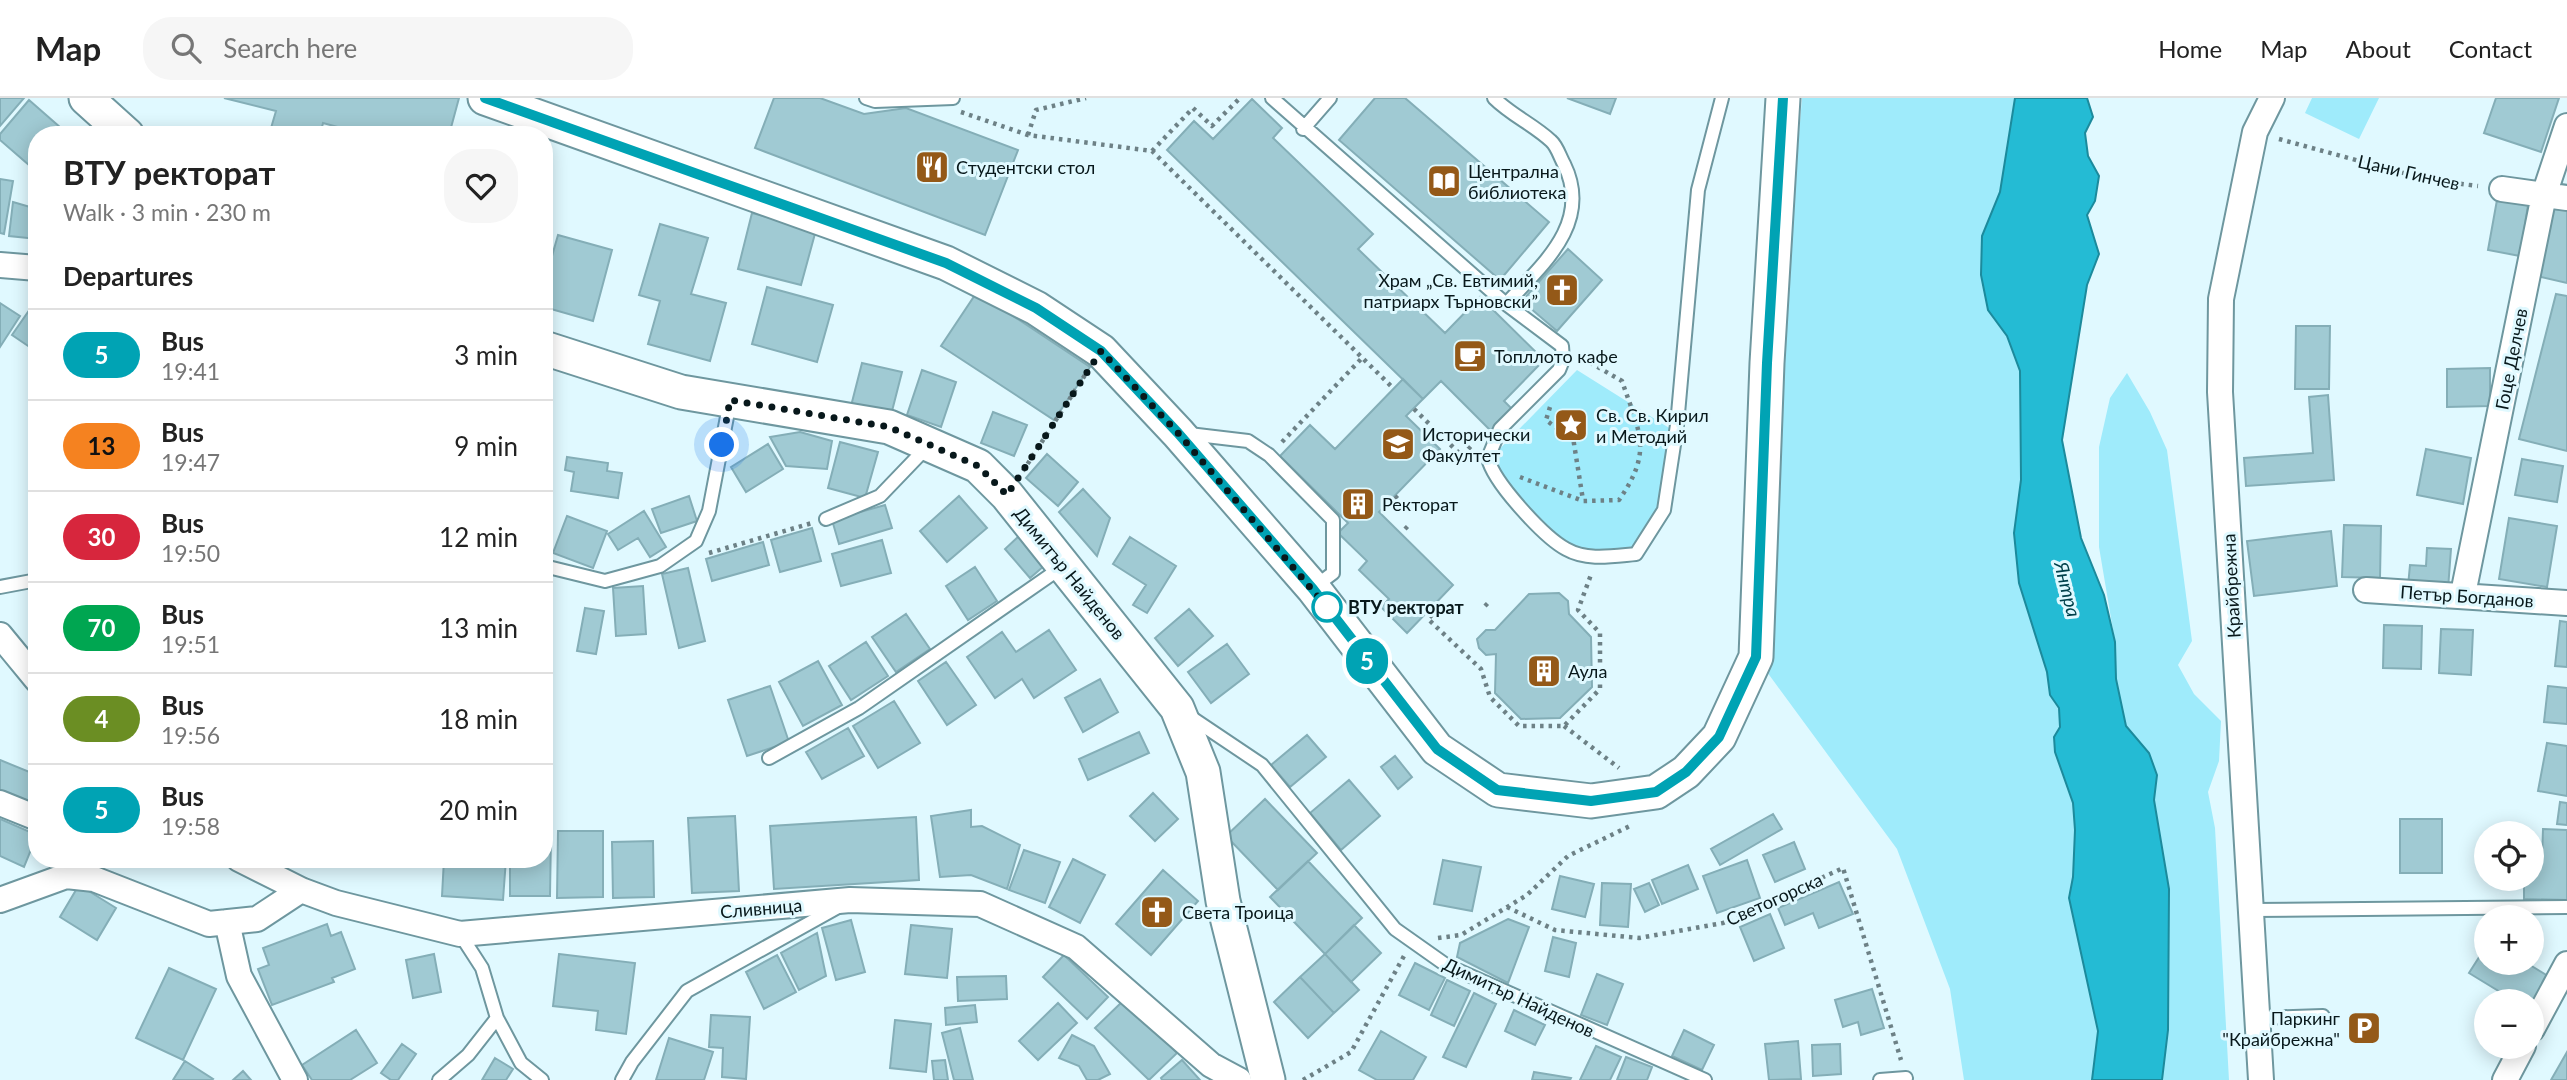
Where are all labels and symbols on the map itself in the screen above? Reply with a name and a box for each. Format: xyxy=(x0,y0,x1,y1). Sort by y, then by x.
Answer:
restaurant icon: Студентски стол xyxy=(913,148,951,186)
street label: Цани Гинчев xyxy=(2356,150,2462,194)
place label: Студентски стол xyxy=(956,156,1095,178)
place label: Централна библиотека xyxy=(1468,160,1566,203)
library icon: Централна библиотека xyxy=(1425,162,1463,200)
place label: Храм „Св. Евтимий, патриарх Търновски” xyxy=(1364,269,1538,312)
church icon: Храм „Св. Евтимий, патриарх Търновски” xyxy=(1543,271,1581,309)
street label: Гоце Делчев xyxy=(2490,306,2532,412)
cafe icon: Топллото кафе xyxy=(1451,337,1489,375)
place label: Топллото кафе xyxy=(1494,345,1618,367)
place label: Св. Св. Кирил и Методий xyxy=(1596,404,1709,447)
place icon: Св. Св. Кирил и Методий xyxy=(1552,406,1590,444)
place label: Исторически Факултет xyxy=(1422,423,1530,466)
school or university icon: Исторически Факултет xyxy=(1379,425,1417,463)
your location xyxy=(704,427,739,462)
building icon: Ректорат xyxy=(1339,485,1377,523)
place label: Ректорат xyxy=(1382,493,1458,515)
street label: Димитър Найденов xyxy=(1010,502,1130,644)
street label: Крайбрежна xyxy=(2217,533,2245,639)
water label: Янтра xyxy=(2050,558,2086,619)
street label: Петър Богданов xyxy=(2400,580,2534,612)
marker: ВТУ ректорат xyxy=(1312,592,1342,622)
place label: ВТУ ректорат xyxy=(1348,596,1465,618)
line badge: 5 xyxy=(1344,638,1390,684)
building icon: Аула xyxy=(1525,652,1563,690)
place label: Аула xyxy=(1568,660,1607,682)
street label: Светогорска xyxy=(1722,868,1826,930)
street label: Сливница xyxy=(719,893,803,923)
church icon: Света Троица xyxy=(1138,893,1176,931)
place label: Света Троица xyxy=(1182,901,1294,923)
street label: Димитър Найденов xyxy=(1440,952,1598,1042)
place label: Паркинг "Крайбрежна" xyxy=(2222,1007,2341,1050)
parking icon: Паркинг "Крайбрежна" xyxy=(2345,1009,2383,1047)

